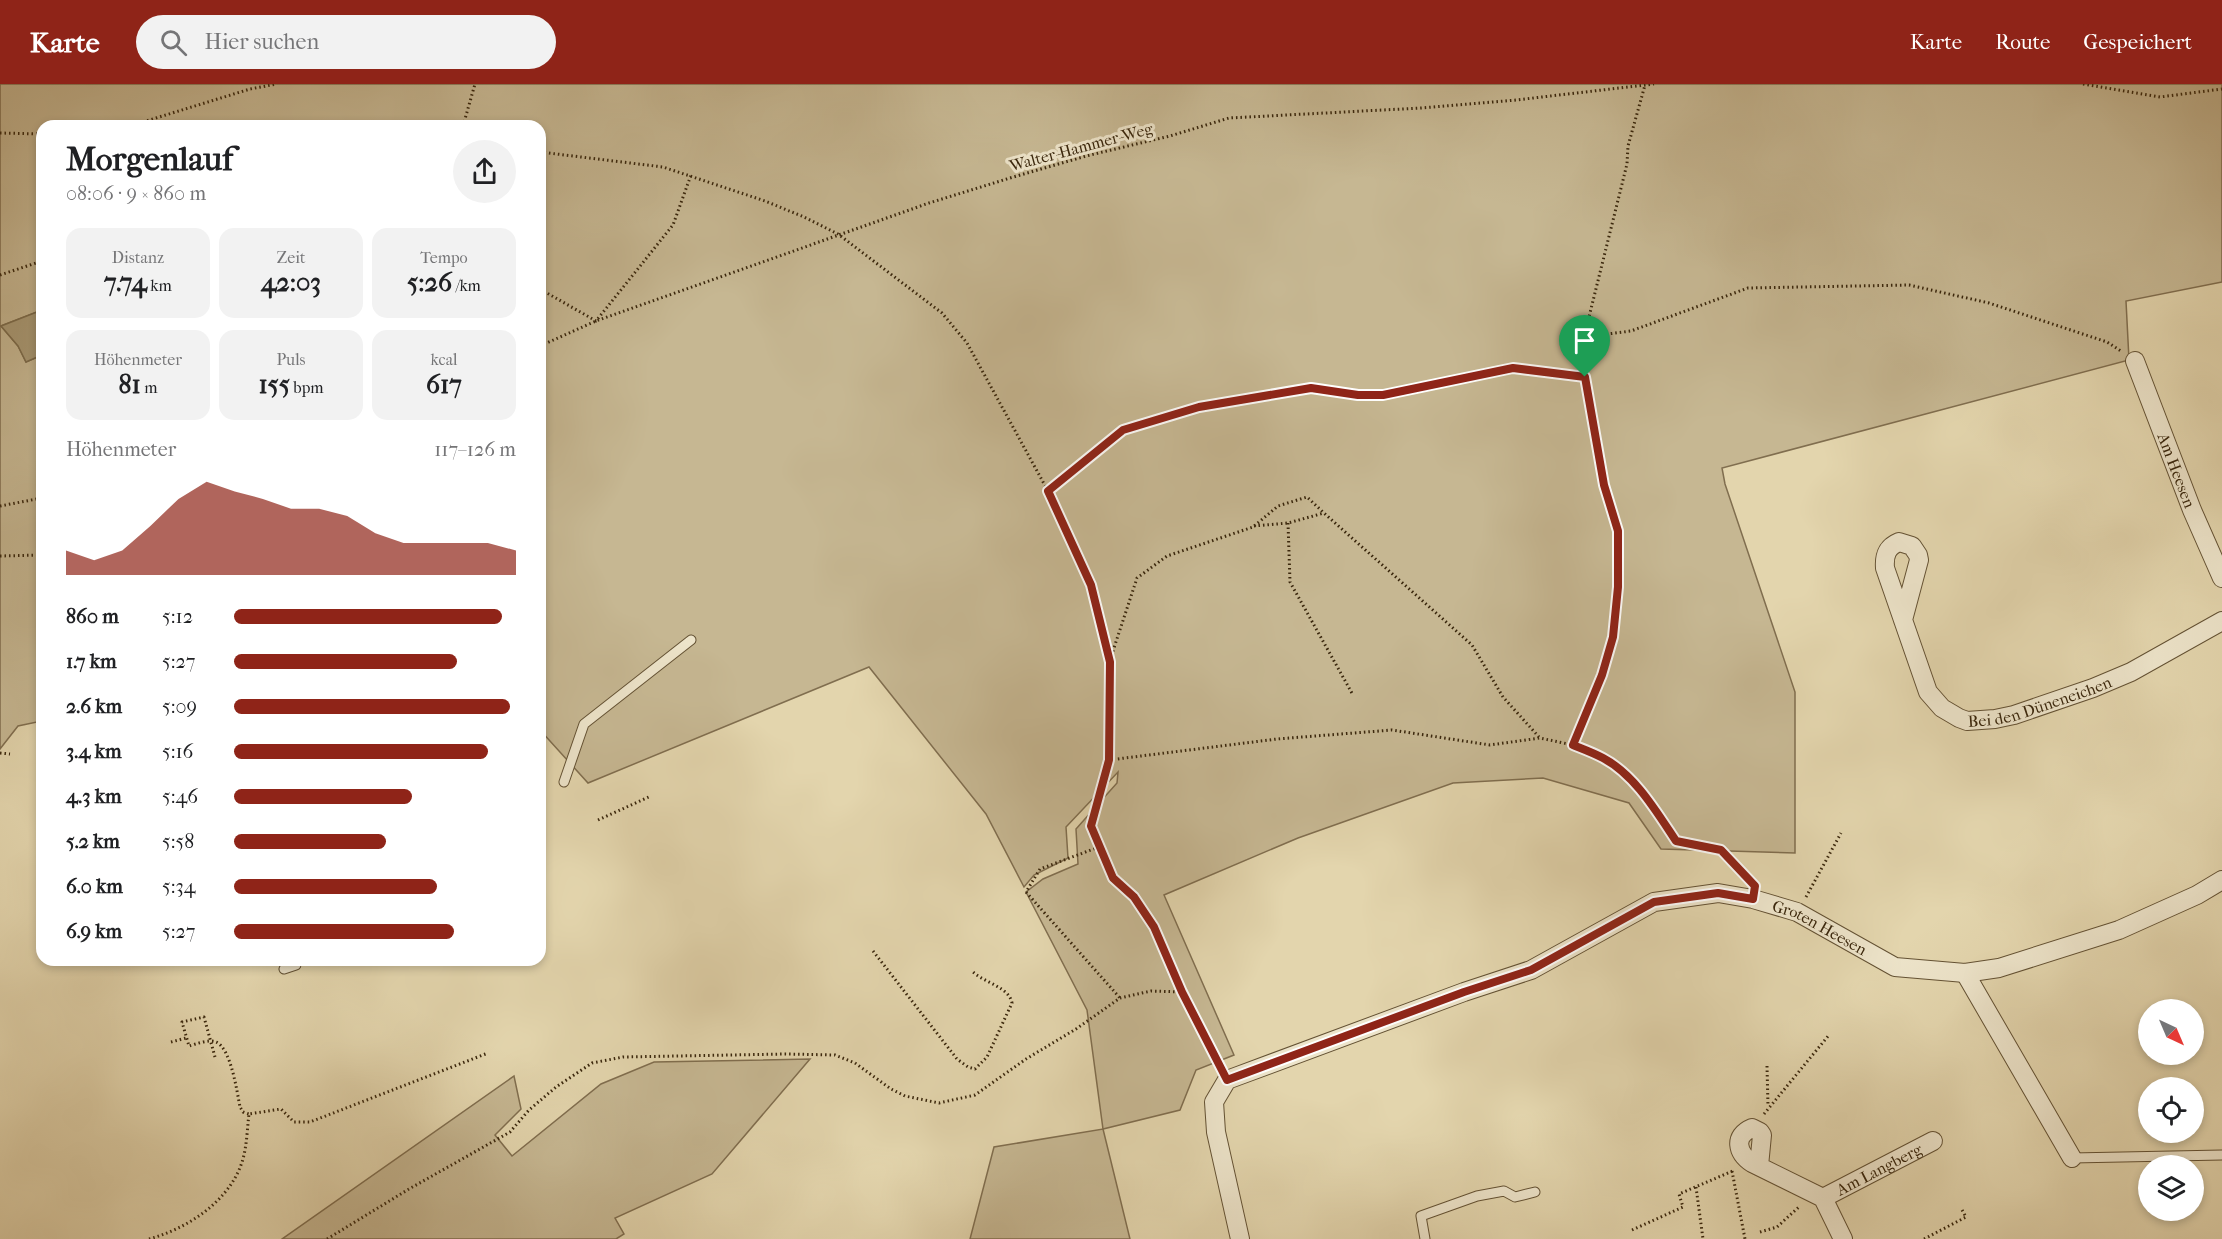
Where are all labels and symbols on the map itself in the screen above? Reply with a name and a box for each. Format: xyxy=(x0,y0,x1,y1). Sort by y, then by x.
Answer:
street label: Walter-Hammer-Weg xyxy=(1006,119,1155,176)
pin xyxy=(1559,315,1610,377)
street label: Am Heesen xyxy=(2154,429,2200,511)
street label: Bei den Düneneichen xyxy=(1967,672,2115,730)
street label: Groten Heesen xyxy=(1770,896,1871,959)
north arrow xyxy=(2138,999,2204,1065)
street label: Am Langberg xyxy=(1832,1139,1925,1199)

